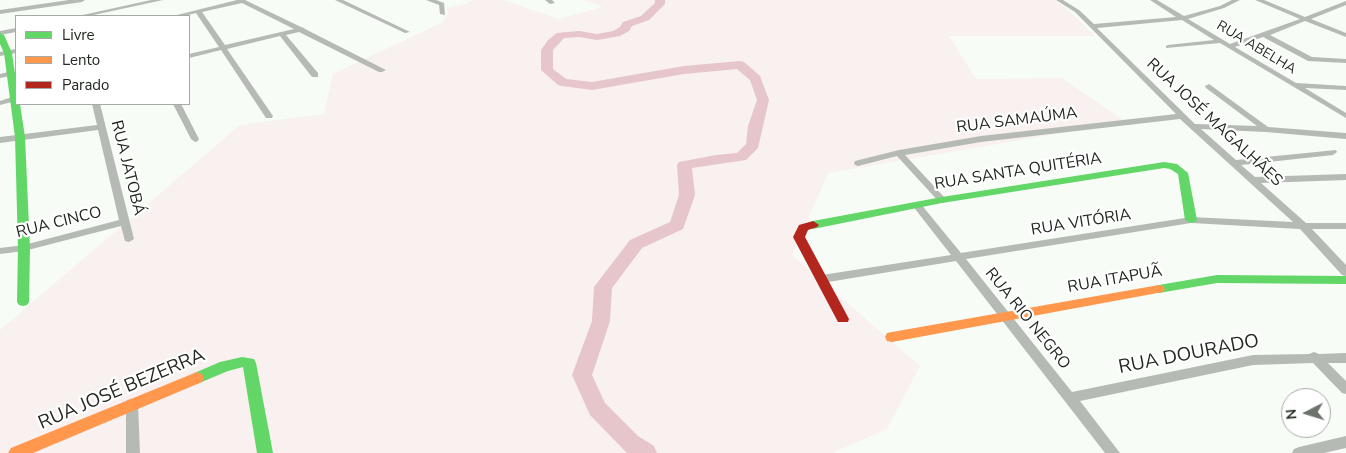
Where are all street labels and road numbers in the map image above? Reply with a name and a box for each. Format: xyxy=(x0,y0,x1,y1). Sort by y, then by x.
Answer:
street label: RUA ABELHA xyxy=(1213,18,1299,78)
street label: RUA JOSÉ MAGALHÃES xyxy=(1142,55,1286,191)
street label: RUA SAMAÚMA xyxy=(955,104,1079,138)
street label: RUA JATOBÁ xyxy=(106,119,148,217)
street label: RUA SANTA QUITÉRIA xyxy=(933,149,1103,195)
street label: RUA CINCO xyxy=(14,203,104,243)
street label: RUA VITÓRIA xyxy=(1030,206,1132,240)
street label: RUA ITAPUÃ xyxy=(1066,262,1164,298)
street label: RUA RIO NEGRO xyxy=(980,264,1074,374)
street label: RUA DOURADO xyxy=(1117,330,1261,380)
street label: RUA JOSÉ BEZERRA xyxy=(35,345,209,435)

